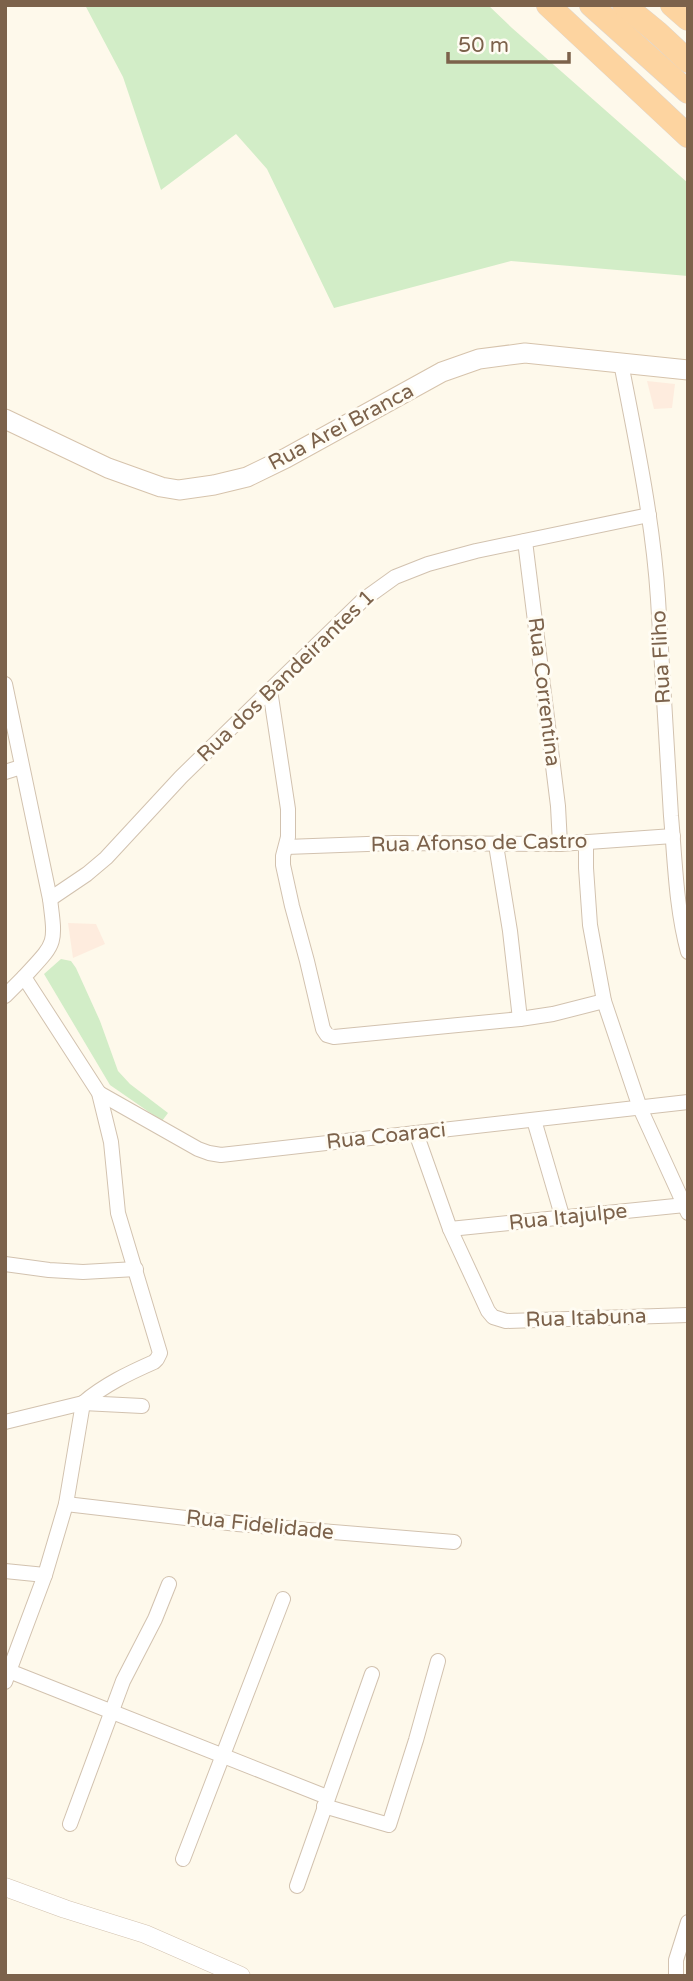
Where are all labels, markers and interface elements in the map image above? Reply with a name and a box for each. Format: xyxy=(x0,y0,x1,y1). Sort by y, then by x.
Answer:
scale bar xyxy=(448,21,569,65)
text: 50 m xyxy=(458,33,509,58)
street label: Rua Arei Branca xyxy=(264,378,418,476)
street label: Rua dos Bandeirantes 1 xyxy=(192,585,380,767)
street label: Rua Fliho xyxy=(646,610,676,704)
street label: Rua Correntina xyxy=(522,616,566,768)
street label: Rua Afonso de Castro xyxy=(370,829,588,857)
street label: Rua Coaraci xyxy=(325,1117,447,1155)
street label: Rua Itajulpe xyxy=(507,1198,629,1236)
street label: Rua Itabuna xyxy=(525,1303,647,1333)
street label: Rua Fidelidade xyxy=(185,1505,335,1545)

